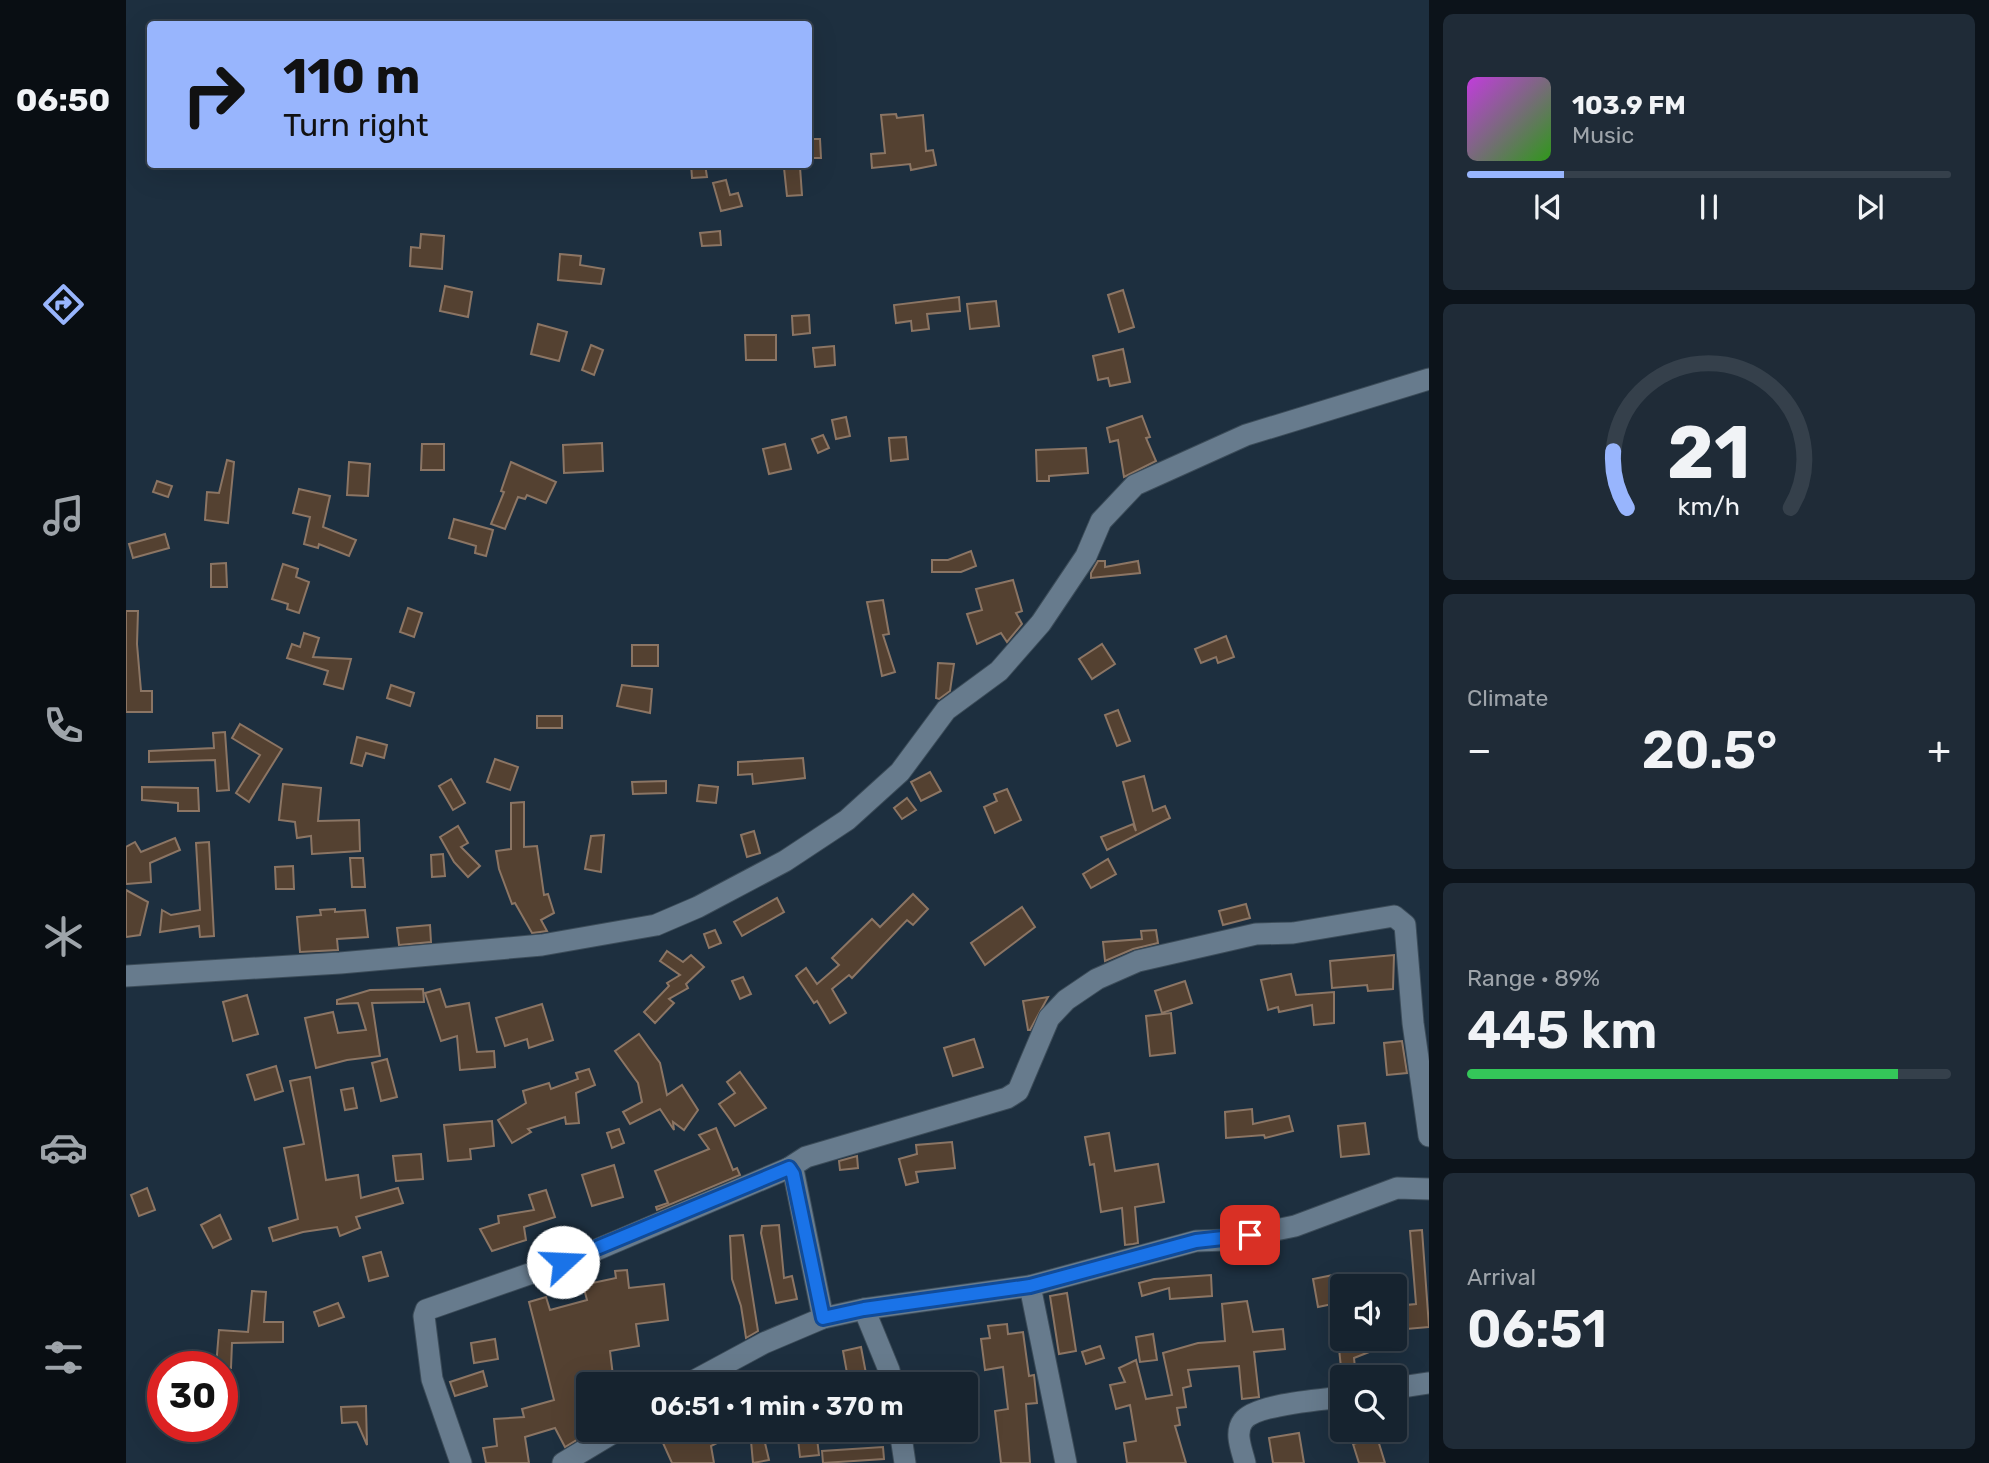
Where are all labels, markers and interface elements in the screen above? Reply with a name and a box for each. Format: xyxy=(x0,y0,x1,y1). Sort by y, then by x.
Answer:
text: 110 m xyxy=(283,47,420,105)
icon: right xyxy=(168,49,259,140)
text: 06:50 xyxy=(16,81,110,119)
text: 103.9 FM xyxy=(1572,90,1686,121)
text: Turn right xyxy=(283,106,428,144)
text: Music xyxy=(1572,121,1634,149)
icon: previous xyxy=(1529,188,1567,226)
icon: pause xyxy=(1690,188,1728,226)
icon: next xyxy=(1851,188,1889,226)
icon: directions xyxy=(39,280,88,329)
text: 21 xyxy=(1667,410,1751,496)
icon: music xyxy=(39,491,88,540)
text: km/h xyxy=(1678,491,1740,520)
text: Climate xyxy=(1467,684,1548,712)
icon: phone xyxy=(39,701,88,750)
text: 20.5° xyxy=(1642,719,1777,781)
text: − xyxy=(1467,727,1492,773)
text: + xyxy=(1927,727,1951,773)
icon: climate xyxy=(39,912,88,961)
text: Range · 89% xyxy=(1467,964,1600,992)
text: 445 km xyxy=(1467,999,1657,1061)
icon: car xyxy=(39,1123,88,1172)
pin xyxy=(1220,1205,1280,1265)
icon: arrive xyxy=(1231,1216,1269,1254)
position arrow xyxy=(526,1225,600,1299)
text: Arrival xyxy=(1467,1263,1536,1291)
map controls xyxy=(1330,1274,1407,1442)
button: sound xyxy=(1330,1274,1407,1351)
text: 06:51 xyxy=(1467,1298,1607,1360)
icon: filters xyxy=(39,1333,88,1382)
speed limit sign: 30 xyxy=(147,1351,238,1442)
button: search xyxy=(1330,1365,1407,1442)
text: 06:51 · 1 min · 370 m xyxy=(650,1391,904,1422)

